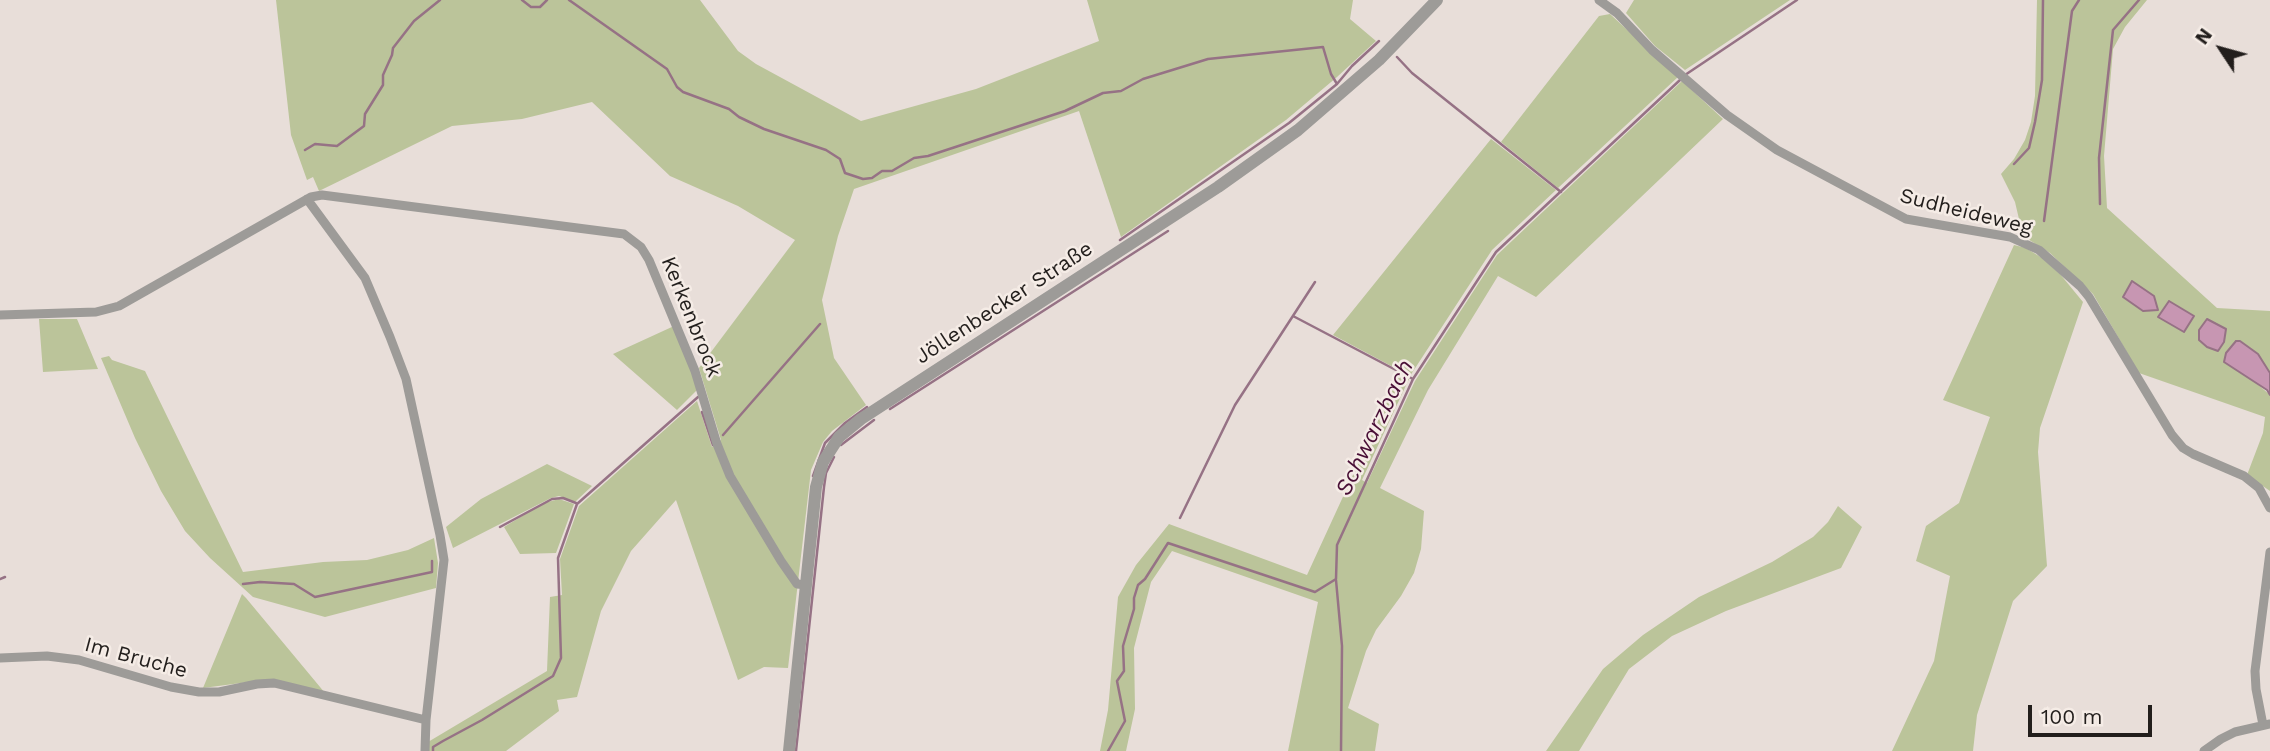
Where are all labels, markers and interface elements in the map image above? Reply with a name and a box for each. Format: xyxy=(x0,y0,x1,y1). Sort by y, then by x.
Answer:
north arrow xyxy=(2186,14,2256,84)
text: N xyxy=(2190,24,2217,49)
street label: Sudheideweg xyxy=(1897,183,2035,241)
street label: Jöllenbecker Straße xyxy=(911,236,1097,370)
street label: Kerkenbrock xyxy=(655,253,727,381)
water label: Schwarzbach xyxy=(1330,355,1420,501)
street label: Im Bruche xyxy=(82,632,190,684)
scale bar xyxy=(2032,692,2156,736)
text: 100 m xyxy=(2041,704,2103,729)

